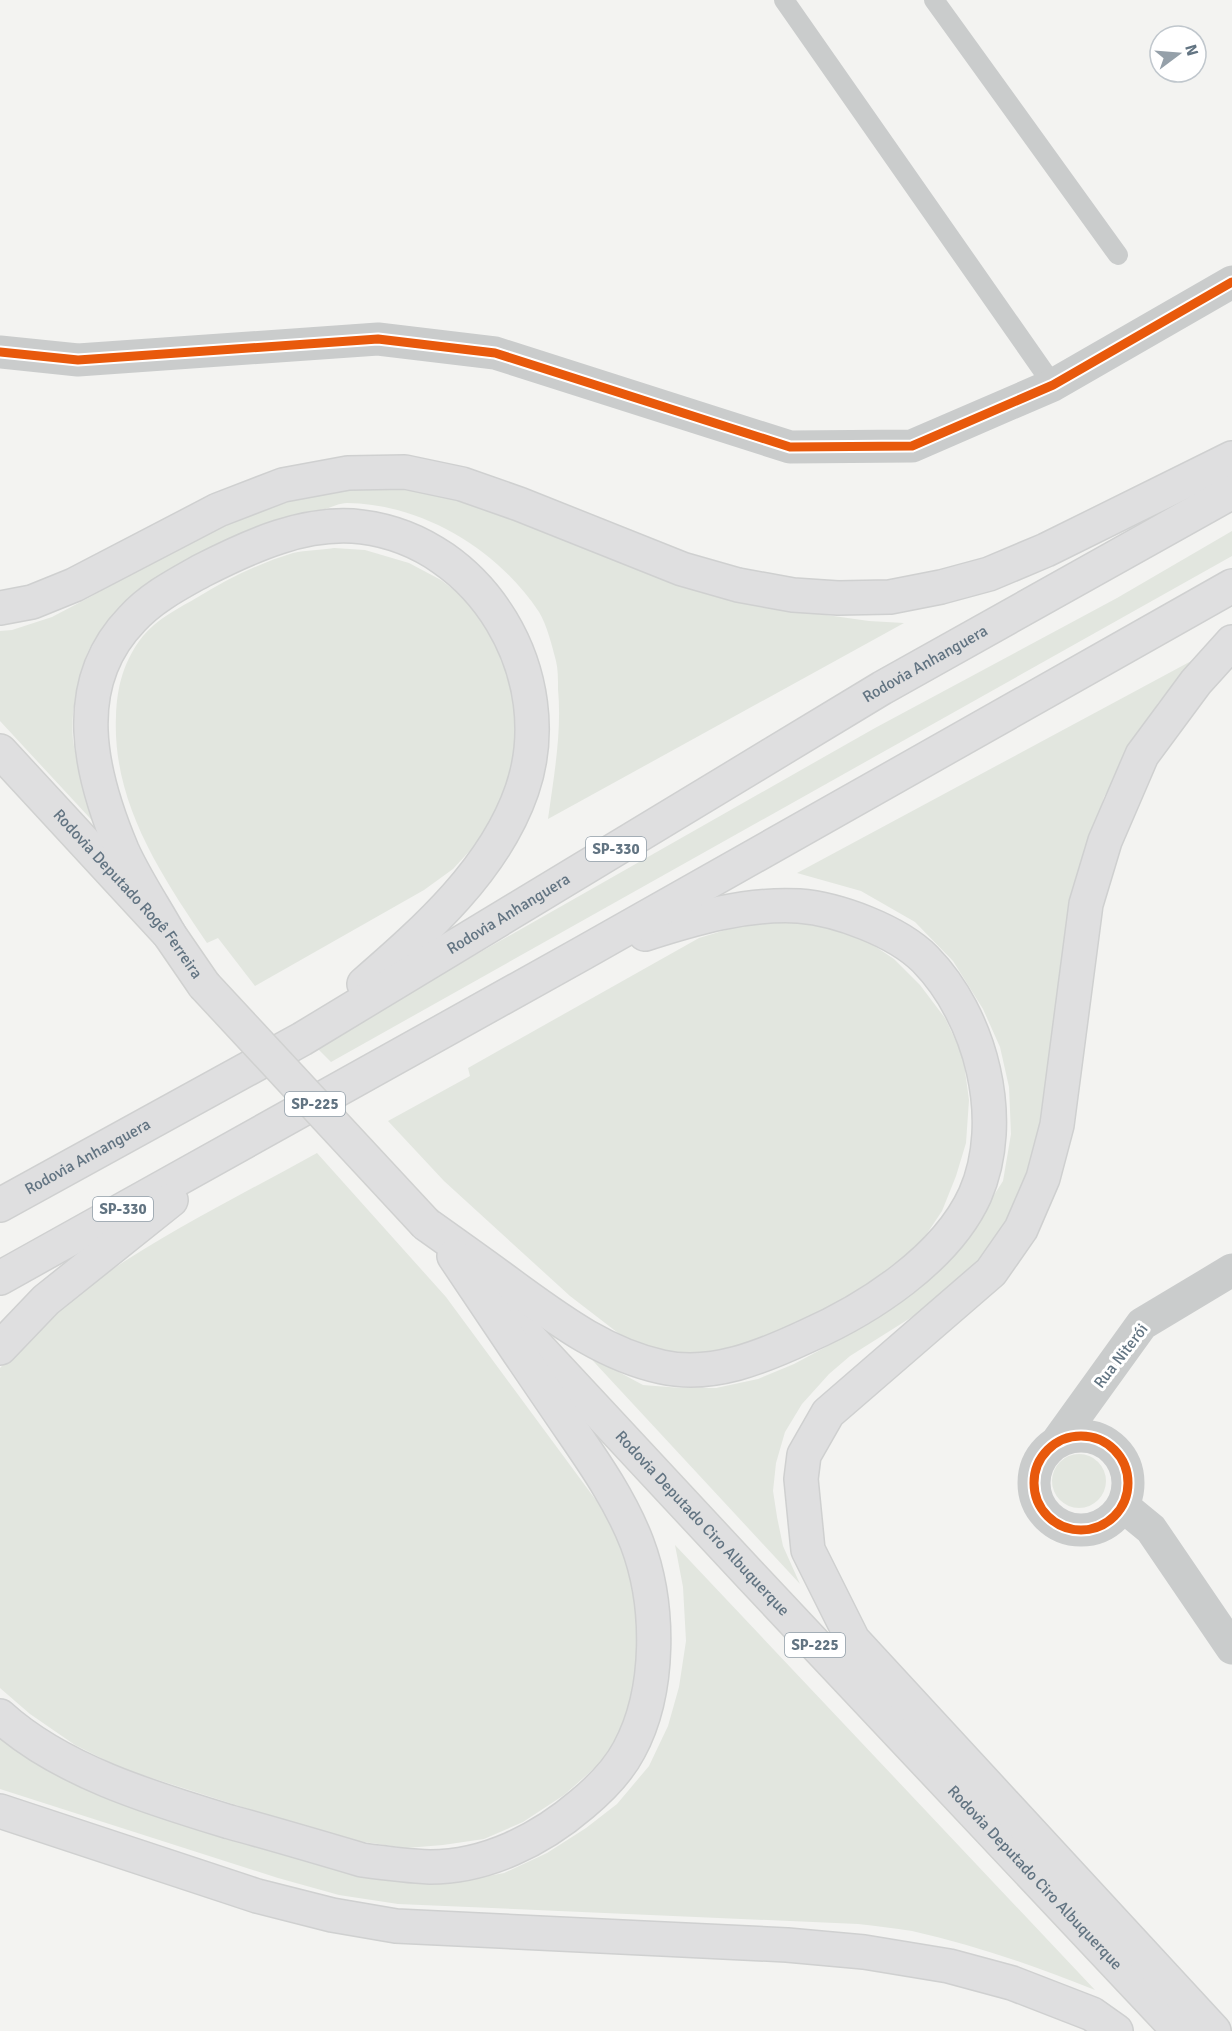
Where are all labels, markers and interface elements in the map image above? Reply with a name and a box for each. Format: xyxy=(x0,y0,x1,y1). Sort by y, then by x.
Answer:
north arrow xyxy=(1148,24,1208,84)
text: N xyxy=(1180,42,1203,58)
street label: Rodovia Anhanguera xyxy=(859,621,991,707)
street label: Rodovia Deputado Rogê Ferreira xyxy=(49,805,207,983)
road number: SP-330 xyxy=(586,837,646,861)
street label: Rodovia Anhanguera xyxy=(443,869,574,959)
road number: SP-225 xyxy=(285,1092,345,1116)
street label: Rodovia Anhanguera xyxy=(21,1114,154,1199)
road number: SP-330 xyxy=(93,1197,153,1221)
street label: Rua Niterói xyxy=(1090,1320,1152,1392)
street label: Rodovia Deputado Ciro Albuquerque xyxy=(611,1427,794,1620)
road number: SP-225 xyxy=(785,1633,845,1657)
street label: Rodovia Deputado Ciro Albuquerque xyxy=(943,1781,1127,1974)

